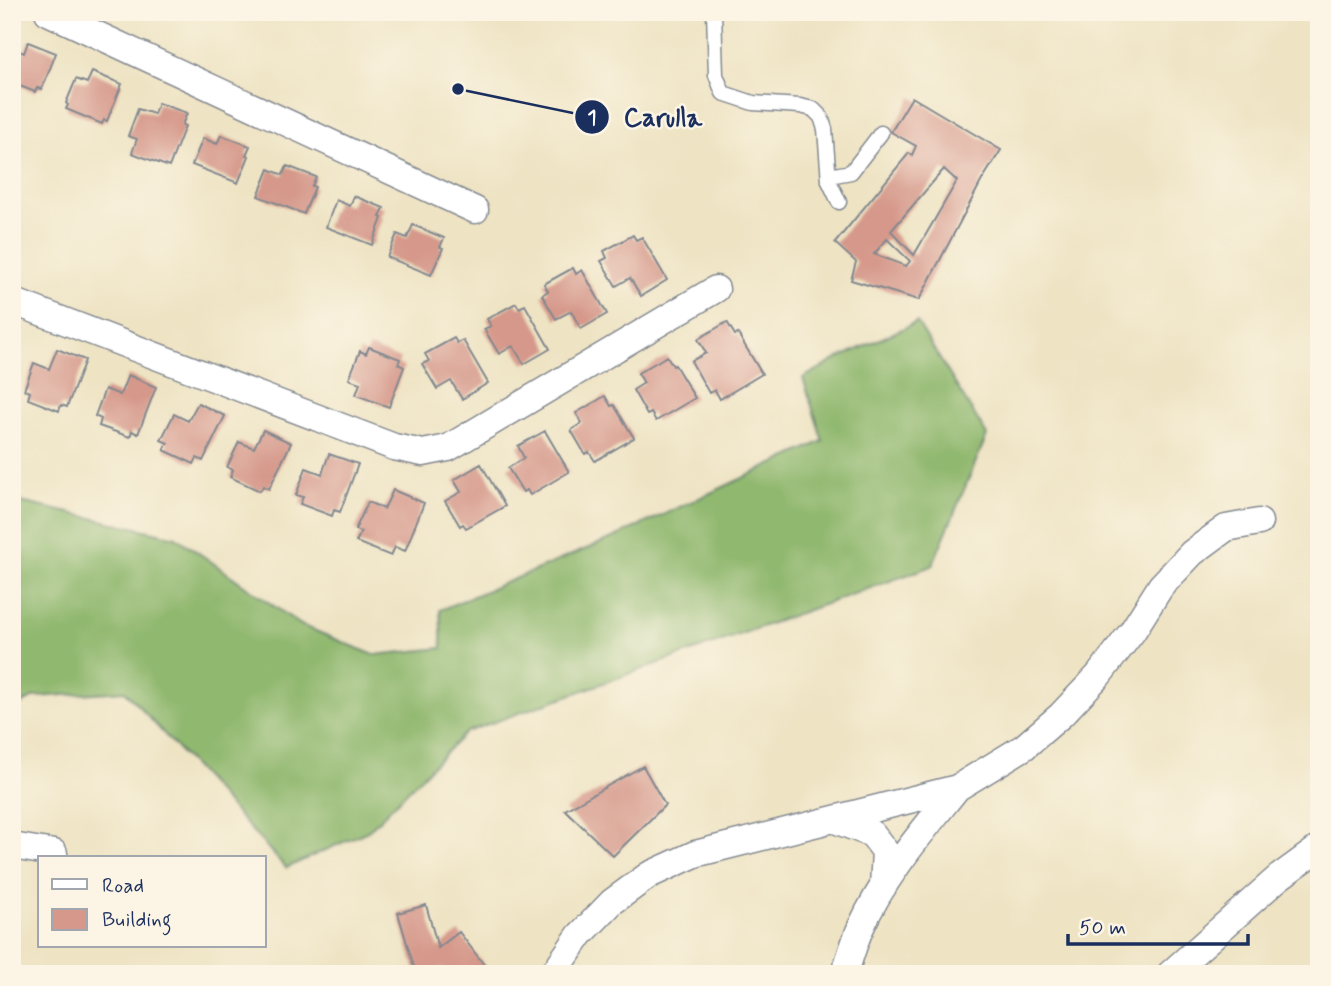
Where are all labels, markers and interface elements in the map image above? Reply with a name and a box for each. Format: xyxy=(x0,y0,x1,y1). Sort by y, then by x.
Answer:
callout: Carulla xyxy=(575,93,716,140)
text: Carulla xyxy=(624,102,704,136)
text: 1 xyxy=(587,104,597,132)
legend xyxy=(38,856,266,948)
text: Road xyxy=(102,872,144,900)
scale bar xyxy=(1068,902,1249,946)
text: Building xyxy=(102,906,172,936)
text: 50 m xyxy=(1079,914,1126,942)

